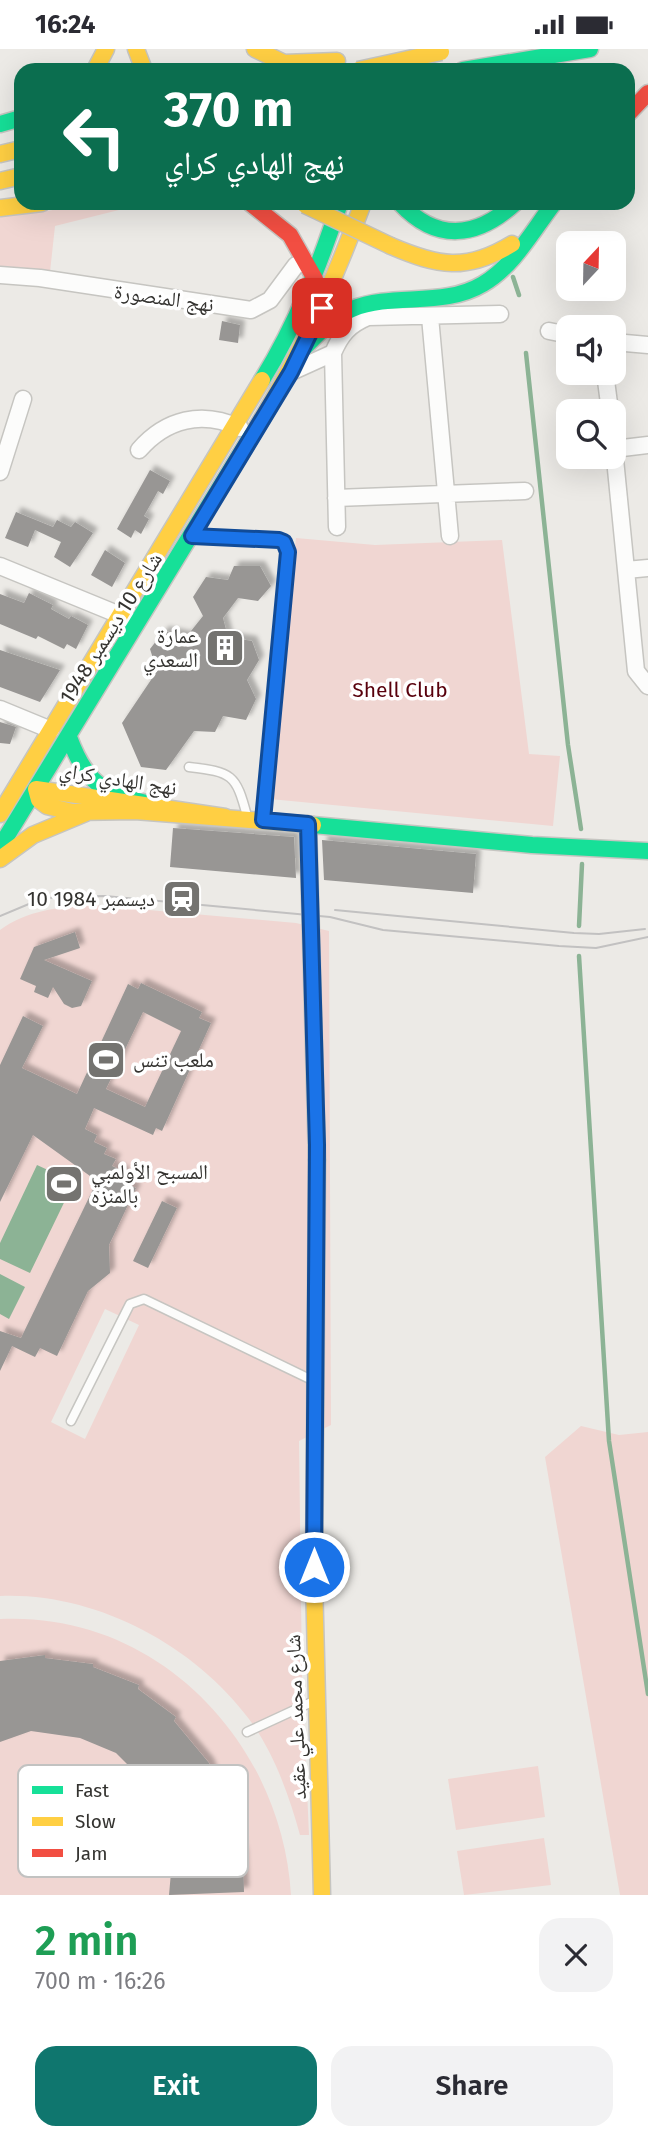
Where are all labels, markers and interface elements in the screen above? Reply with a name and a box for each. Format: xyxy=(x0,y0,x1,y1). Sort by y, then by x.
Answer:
text: 16:24 xyxy=(35,9,95,40)
text: 370 m xyxy=(164,80,293,139)
icon: left xyxy=(49,91,140,182)
text: نهج الهادي كراي xyxy=(164,144,345,182)
north arrow xyxy=(556,231,626,301)
map controls xyxy=(556,231,626,469)
street label: نهج المنصورة xyxy=(112,278,216,318)
pin xyxy=(292,278,352,338)
icon: arrive xyxy=(303,289,341,327)
button: sound xyxy=(556,315,626,385)
button: search xyxy=(556,399,626,469)
street label: شارع 10 ديسمبر 1948 xyxy=(54,548,168,708)
place label: عمارة السعدي xyxy=(143,623,198,676)
building icon: عمارة السعدي xyxy=(204,627,246,669)
park label: Shell Club xyxy=(352,677,448,703)
street label: نهج الهادي كراي xyxy=(57,757,179,804)
station icon: 10 ديسمبر 1984 xyxy=(161,878,203,920)
place label: 10 ديسمبر 1984 xyxy=(27,886,155,912)
sports icon: ملعب تنس xyxy=(85,1039,127,1081)
place label: ملعب تنس xyxy=(133,1047,214,1073)
place label: المسبح الأولمبي بالمنزه xyxy=(91,1159,208,1209)
sports icon: المسبح الأولمبي بالمنزه xyxy=(43,1163,85,1205)
position arrow xyxy=(277,1530,351,1604)
street label: شارع محمد علي عقيد xyxy=(280,1634,315,1800)
legend xyxy=(18,1765,248,1877)
text: Fast xyxy=(75,1779,109,1802)
text: Slow xyxy=(75,1810,116,1833)
text: Jam xyxy=(75,1842,107,1865)
text: 2 min xyxy=(35,1916,139,1966)
button: close xyxy=(539,1918,613,1992)
text: 700 m · 16:26 xyxy=(35,1967,166,1995)
button: Exit xyxy=(35,2046,317,2126)
button: Share xyxy=(331,2046,613,2126)

